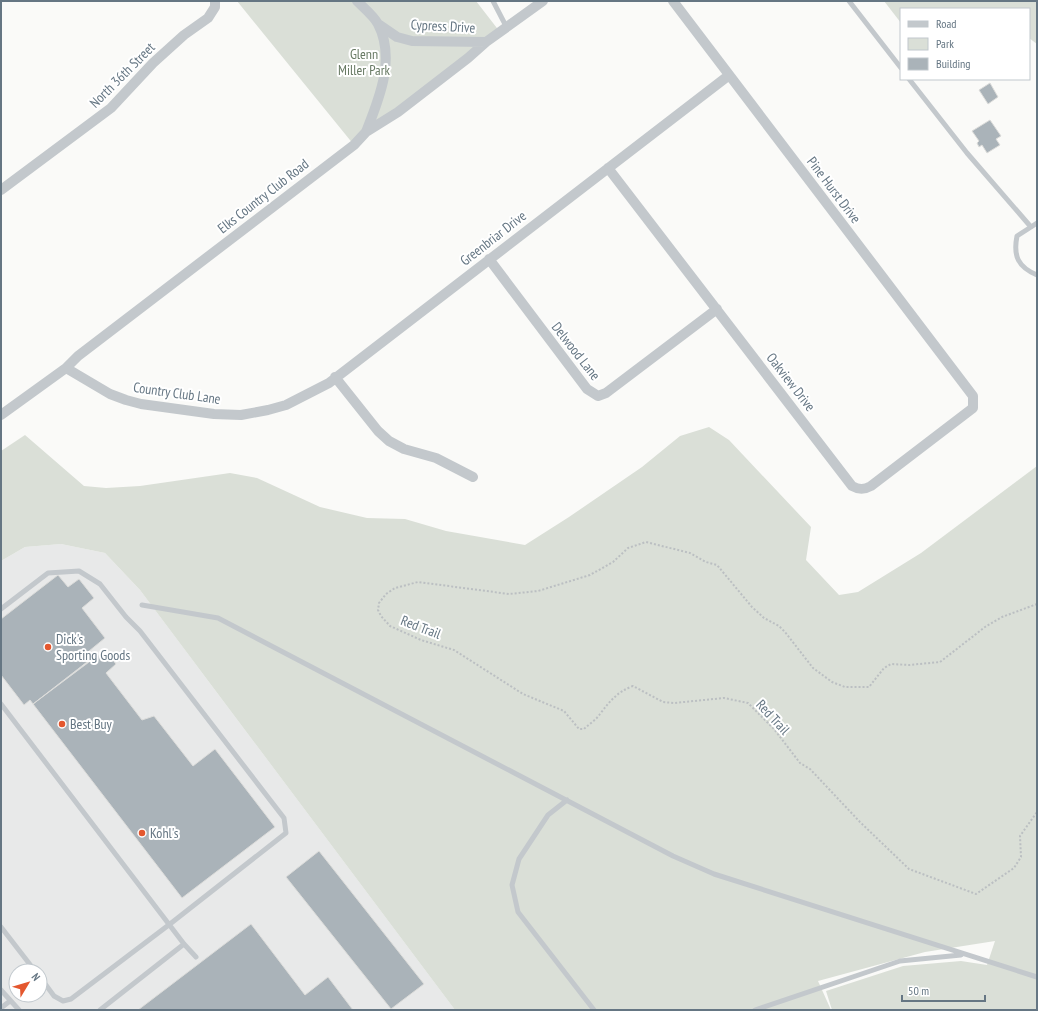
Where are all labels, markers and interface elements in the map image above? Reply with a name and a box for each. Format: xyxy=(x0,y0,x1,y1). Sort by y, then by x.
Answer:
legend xyxy=(900,8,1030,80)
street label: Cypress Drive xyxy=(410,15,476,37)
text: Road xyxy=(936,16,956,31)
text: Park xyxy=(936,36,954,51)
street label: North 36th Street xyxy=(85,38,159,112)
park label: Glenn Miller Park xyxy=(338,45,391,79)
text: Building xyxy=(936,56,971,71)
street label: Pine Hurst Drive xyxy=(803,153,865,227)
street label: Elks Country Club Road xyxy=(214,155,312,237)
street label: Greenbriar Drive xyxy=(456,206,530,269)
street label: Delwood Lane xyxy=(548,318,604,384)
street label: Oakview Drive xyxy=(763,349,820,415)
street label: Country Club Lane xyxy=(132,378,222,408)
street label: Red Trail xyxy=(398,611,444,643)
place label: Dick's Sporting Goods xyxy=(56,630,130,664)
marker: Dick's Sporting Goods xyxy=(43,642,53,652)
street label: Red Trail xyxy=(752,696,794,739)
place label: Best Buy xyxy=(70,715,113,733)
marker: Best Buy xyxy=(57,719,67,729)
place label: Kohl's xyxy=(150,824,179,842)
marker: Kohl's xyxy=(137,828,147,838)
north arrow xyxy=(8,963,48,1003)
text: N xyxy=(29,970,43,984)
scale bar xyxy=(902,977,985,1003)
text: 50 m xyxy=(908,983,929,998)

